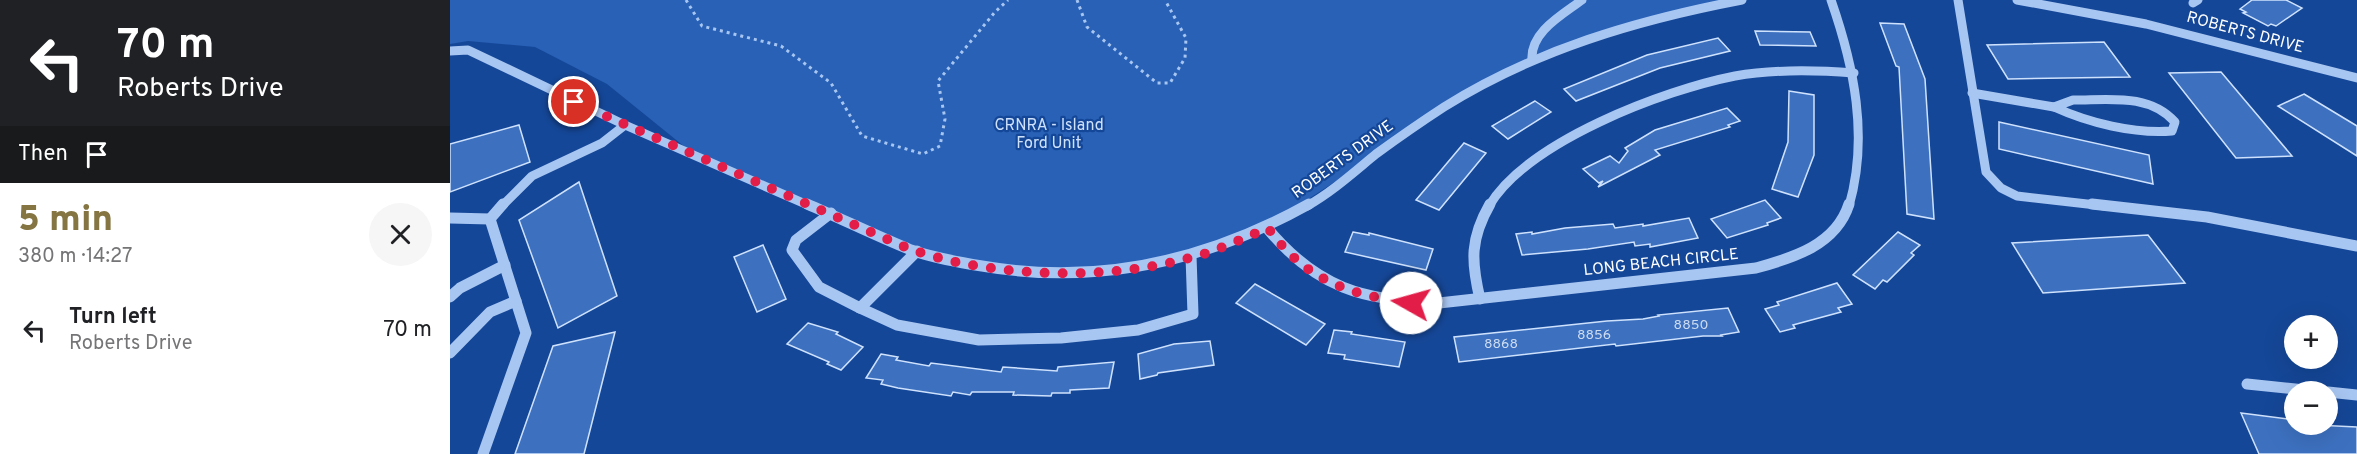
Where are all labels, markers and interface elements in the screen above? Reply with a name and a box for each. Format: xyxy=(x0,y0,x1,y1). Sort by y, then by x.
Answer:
street label: ROBERTS DRIVE xyxy=(2184,8,2306,58)
text: 70 m xyxy=(117,20,215,73)
icon: left xyxy=(18,24,96,102)
text: Roberts Drive xyxy=(117,72,284,106)
pin xyxy=(548,76,599,127)
icon: arrive xyxy=(557,85,590,118)
park label: CRNRA - Island Ford Unit xyxy=(994,116,1104,154)
street label: ROBERTS DRIVE xyxy=(1288,116,1398,204)
icon: arrive xyxy=(80,138,113,171)
text: Then xyxy=(18,141,68,168)
text: 5 min xyxy=(18,198,113,244)
button: close xyxy=(369,203,432,266)
text: 380 m · 14:27 xyxy=(18,244,132,270)
street label: LONG BEACH CIRCLE xyxy=(1582,245,1740,281)
position arrow xyxy=(1379,271,1443,335)
text: Turn left xyxy=(69,304,157,331)
icon: left xyxy=(18,314,51,347)
map controls xyxy=(2284,315,2338,435)
button: + xyxy=(2284,315,2338,369)
text: 70 m xyxy=(383,317,432,344)
house number: 8850 xyxy=(1674,317,1708,334)
house number: 8856 xyxy=(1577,327,1611,344)
text: Roberts Drive xyxy=(69,331,192,357)
house number: 8868 xyxy=(1484,336,1518,353)
button: − xyxy=(2284,381,2338,435)

